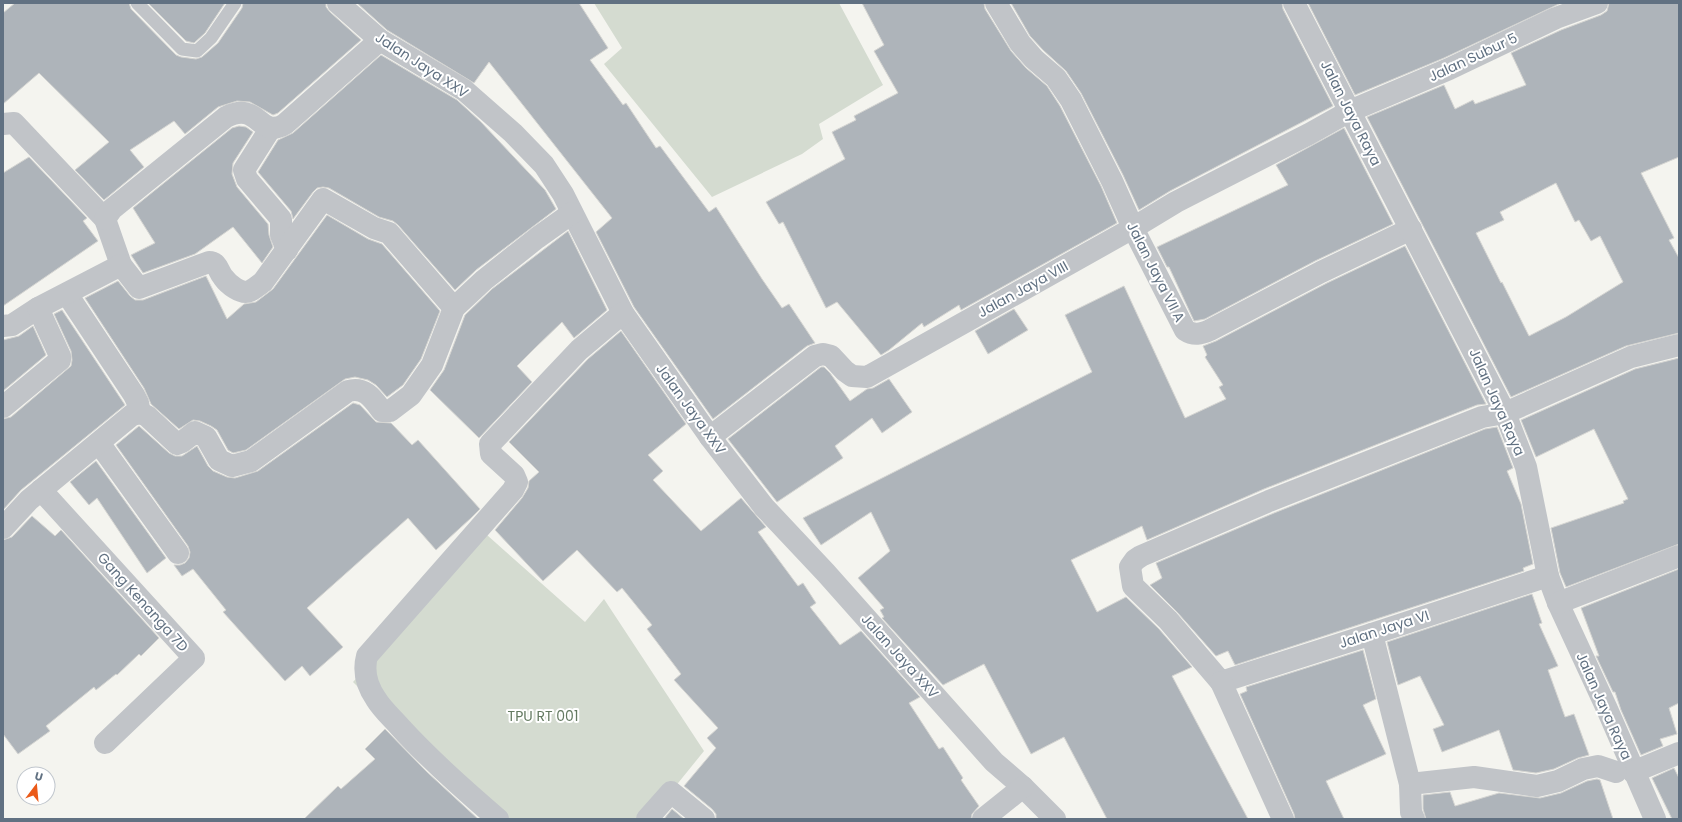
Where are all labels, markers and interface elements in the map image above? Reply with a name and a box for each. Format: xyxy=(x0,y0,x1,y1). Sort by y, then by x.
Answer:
street label: Jalan Jaya XXV xyxy=(372,27,473,103)
street label: Jalan Subur 5 xyxy=(1425,28,1521,86)
street label: Jalan Jaya Raya xyxy=(1316,57,1386,169)
street label: Jalan Jaya VII A xyxy=(1122,218,1190,326)
street label: Jalan Jaya VIII xyxy=(974,256,1072,322)
street label: Jalan Jaya Raya xyxy=(1464,345,1530,459)
street label: Jalan Jaya XXV xyxy=(651,360,731,459)
street label: Gang Kenanga 7D xyxy=(93,548,193,656)
street label: Jalan Jaya VI xyxy=(1337,605,1431,653)
street label: Jalan Jaya XXV xyxy=(857,609,944,703)
street label: Jalan Jaya Raya xyxy=(1571,649,1637,763)
park label: TPU RT 001 xyxy=(508,706,578,726)
north arrow xyxy=(16,766,56,806)
text: U xyxy=(33,768,45,785)

